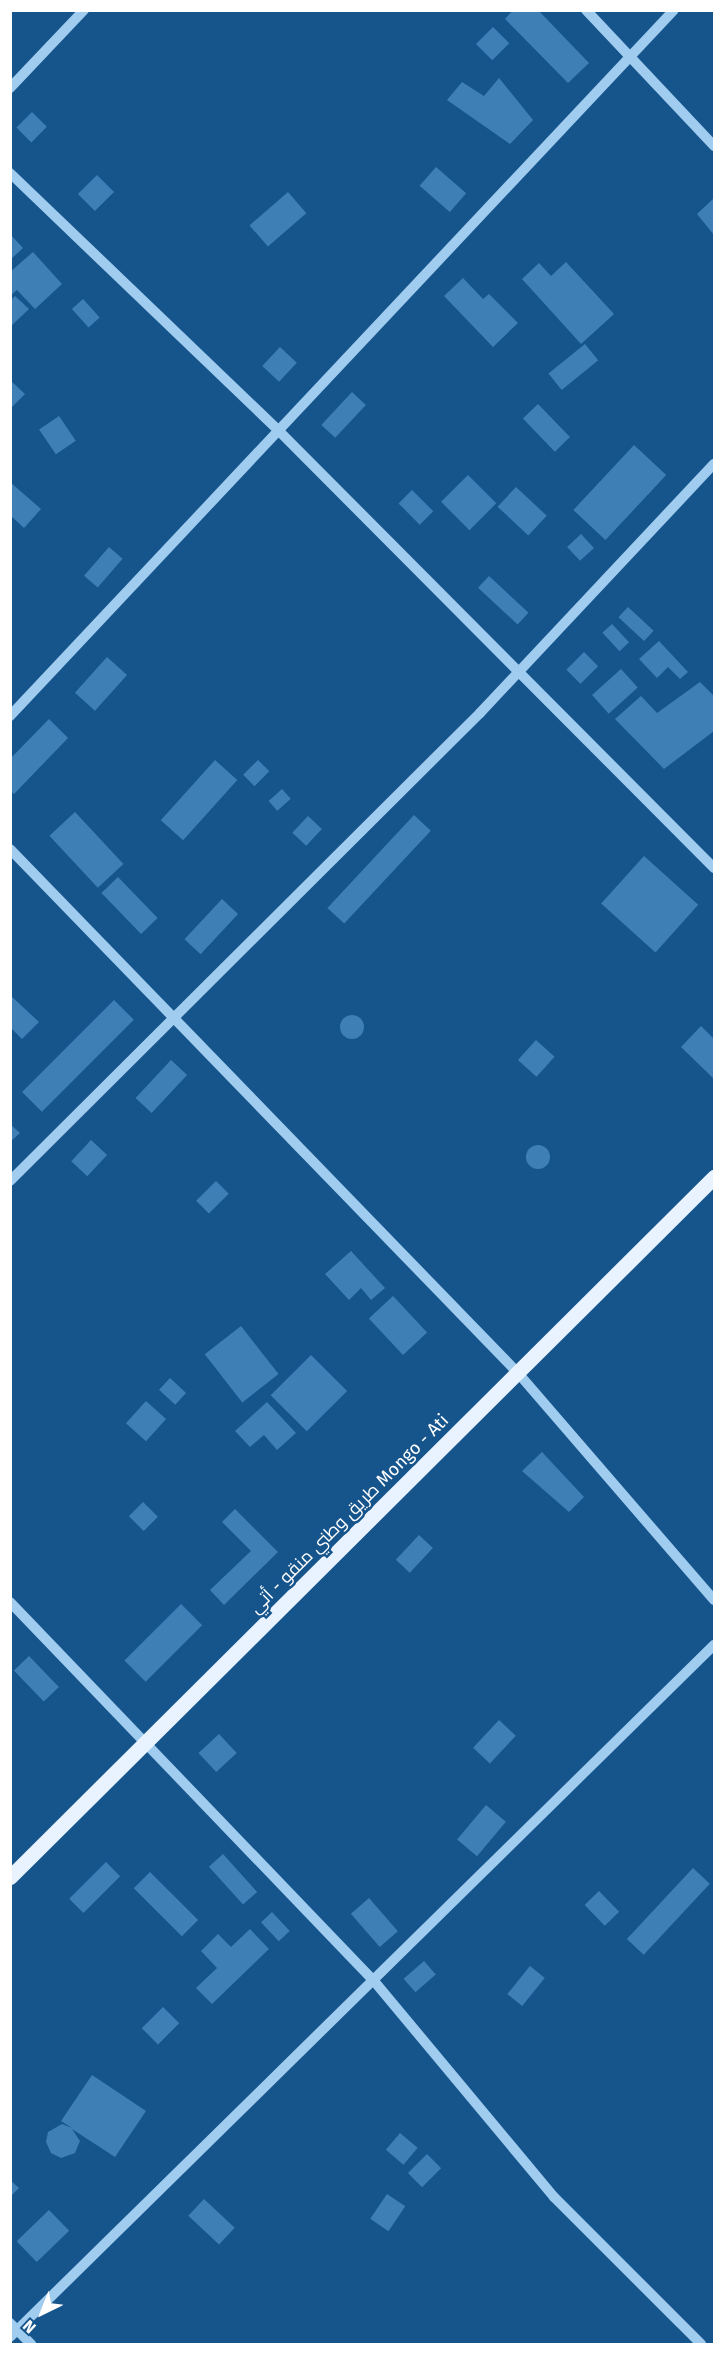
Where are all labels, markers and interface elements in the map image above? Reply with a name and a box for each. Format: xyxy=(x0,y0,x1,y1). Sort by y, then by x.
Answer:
street label: طريق وطني منقو - أتي Mongo - Ati xyxy=(245,1410,453,1618)
north arrow xyxy=(12,2283,72,2343)
text: N xyxy=(19,2316,40,2337)

